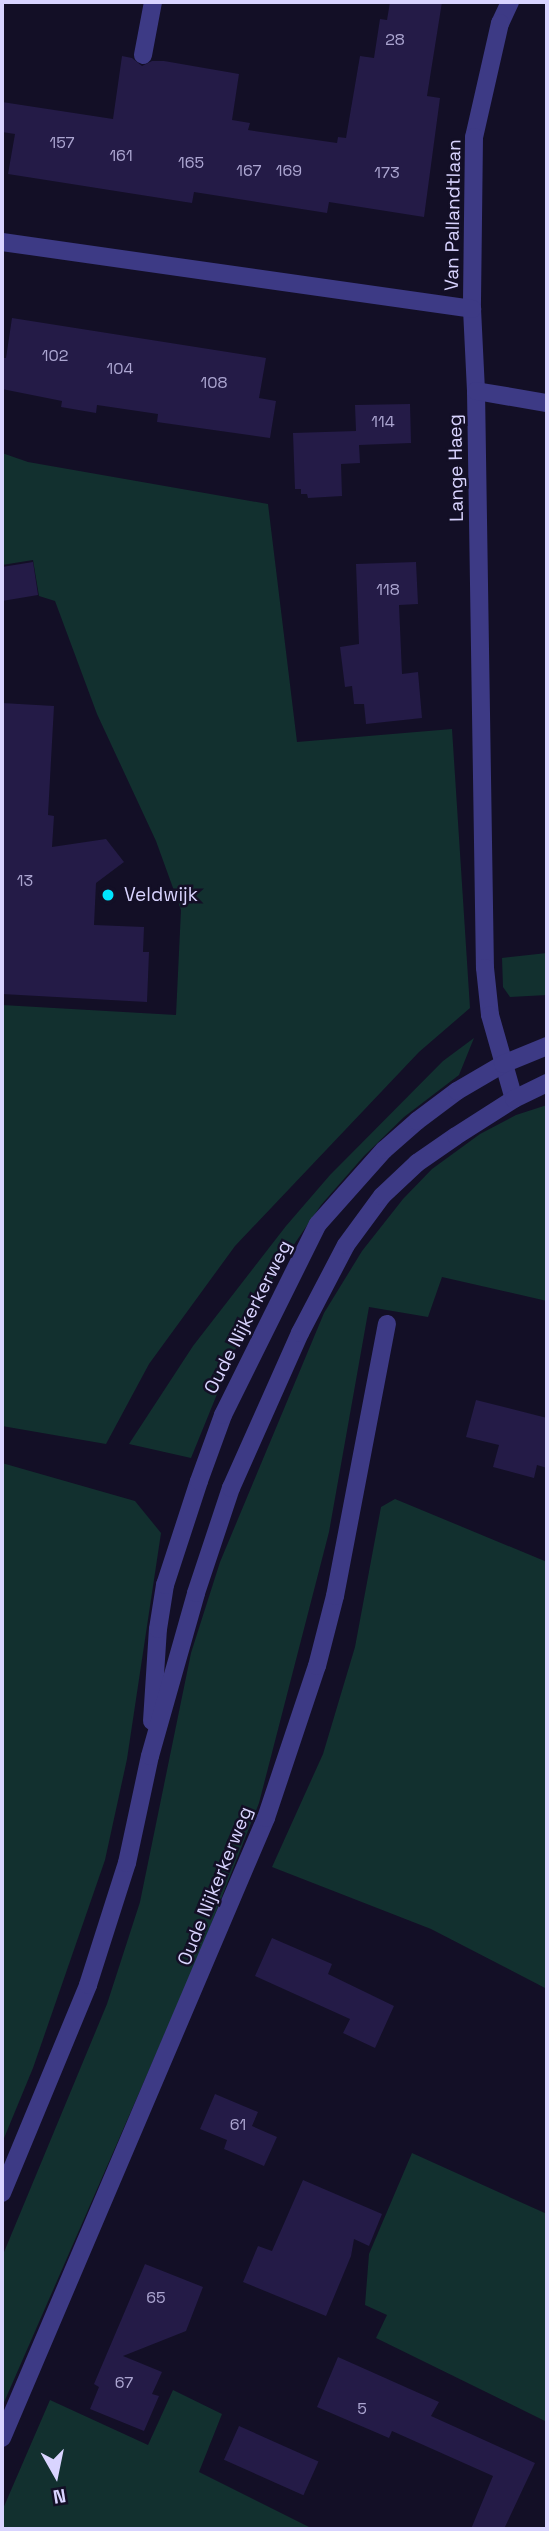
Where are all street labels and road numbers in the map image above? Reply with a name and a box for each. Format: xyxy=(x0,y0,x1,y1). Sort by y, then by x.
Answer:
street label: Van Pallandtlaan xyxy=(440,139,466,291)
street label: Lange Haeg xyxy=(444,414,468,522)
street label: Oude Nijkerkerweg xyxy=(199,1236,297,1398)
street label: Oude Nijkerkerweg xyxy=(173,1803,257,1969)

